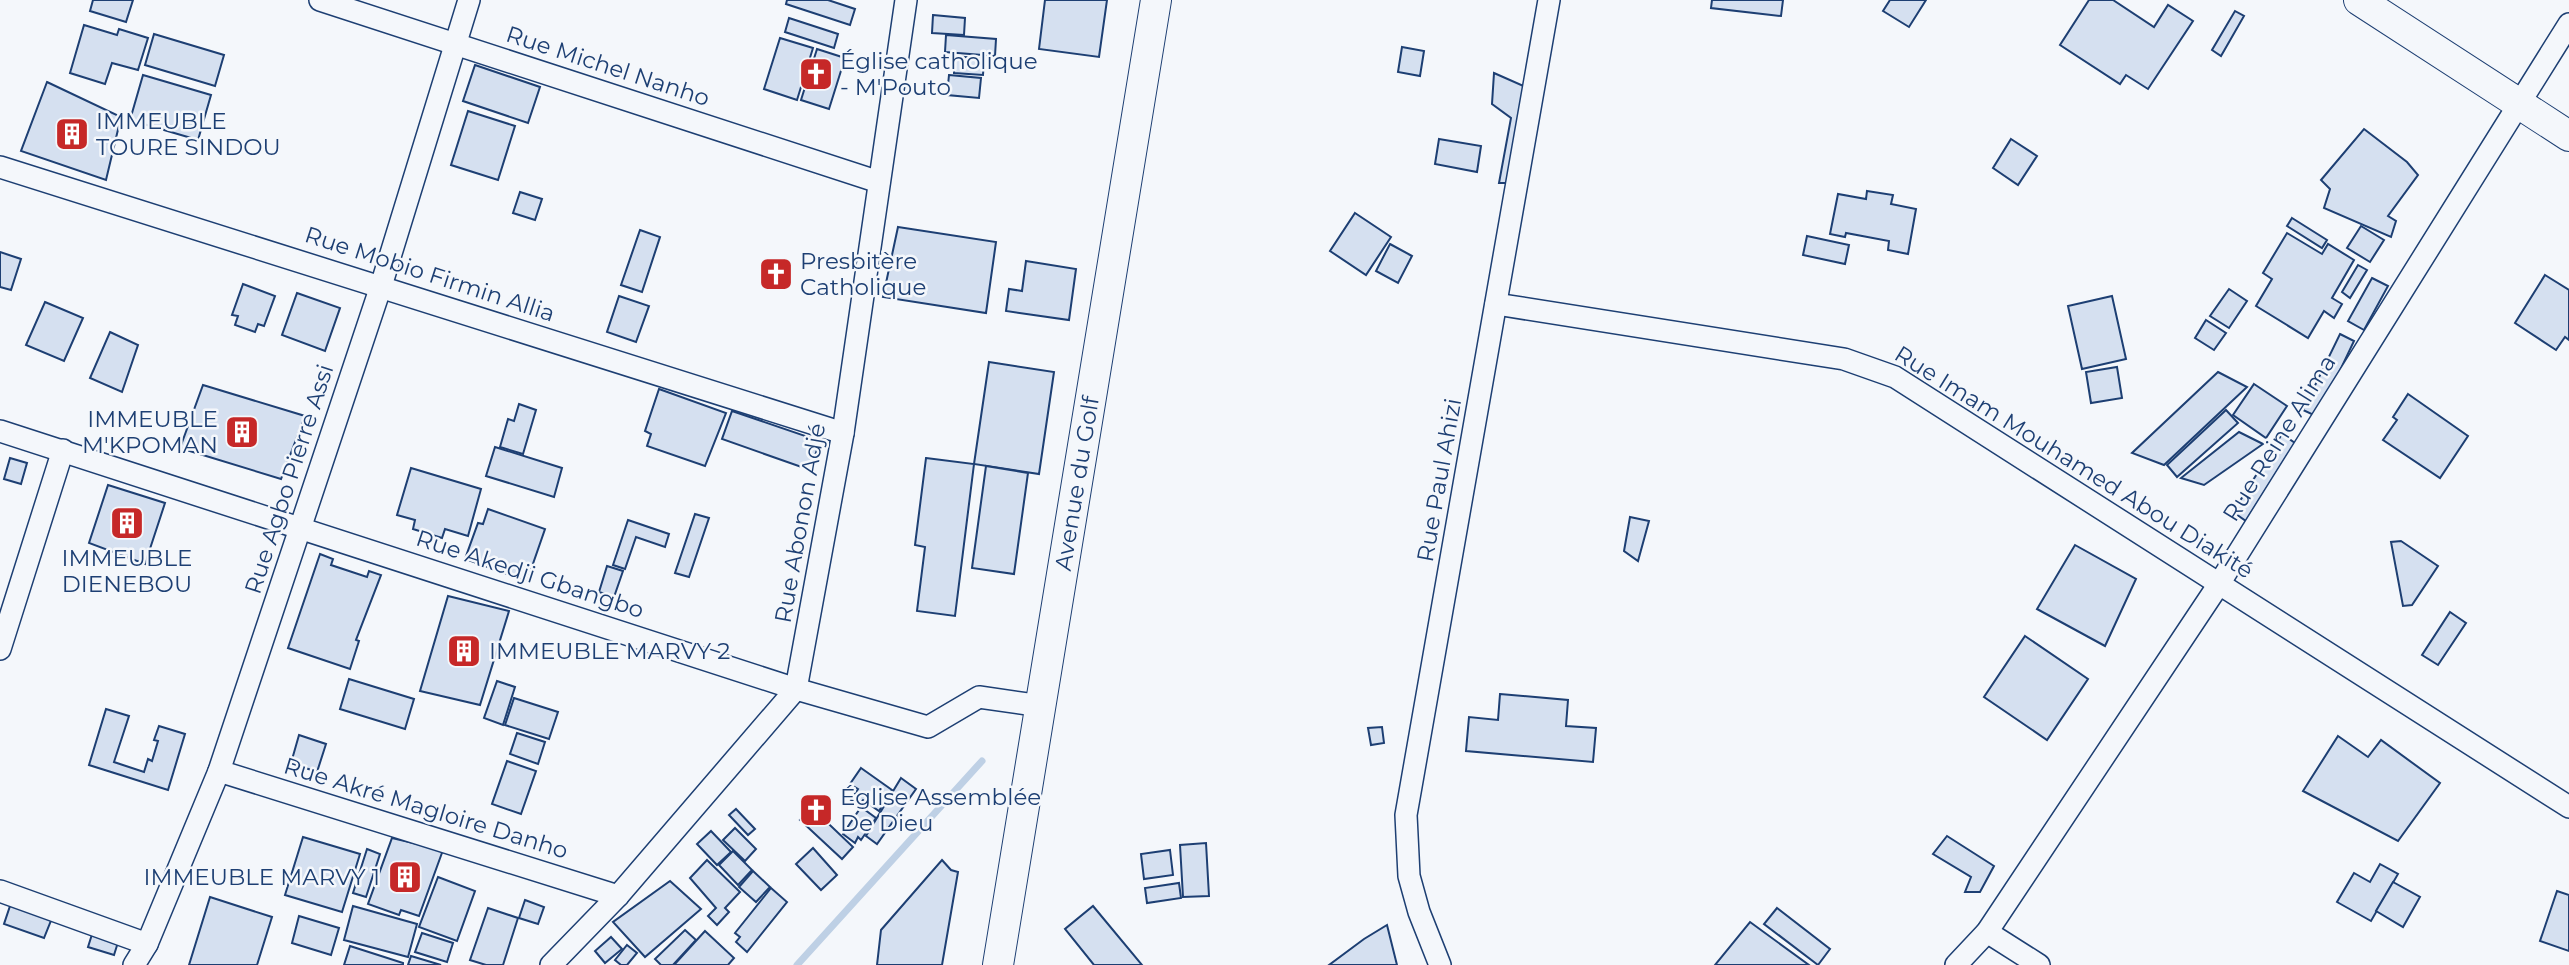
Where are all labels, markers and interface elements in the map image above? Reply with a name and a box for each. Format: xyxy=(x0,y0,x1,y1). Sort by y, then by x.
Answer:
street label: Rue Michel Nanho xyxy=(503,20,713,112)
place label: Église catholique - M'Pouto xyxy=(840,47,1038,101)
church icon: Église catholique - M'Pouto xyxy=(797,55,835,93)
place label: IMMEUBLE TOURE SINDOU xyxy=(96,107,281,161)
building icon: IMMEUBLE TOURE SINDOU xyxy=(53,115,91,153)
street label: Rue Mobio Firmin Allia xyxy=(301,220,559,328)
place label: Presbitère Catholique xyxy=(800,247,926,301)
church icon: Presbitère Catholique xyxy=(757,255,795,293)
street label: Rue Imam Mouhamed Abou Diakité xyxy=(1890,340,2258,584)
street label: Rue Reine Alima xyxy=(2217,350,2341,526)
street label: Rue Agbo Pierre Assi xyxy=(239,361,339,597)
street label: Avenue du Golf xyxy=(1049,393,1105,573)
street label: Rue Paul Ahizi xyxy=(1411,396,1467,564)
place label: IMMEUBLE M'KPOMAN xyxy=(82,405,218,459)
building icon: IMMEUBLE M'KPOMAN xyxy=(223,413,261,451)
street label: Rue Abonon Adjé xyxy=(769,421,831,625)
building icon: IMMEUBLE DIENEBOU xyxy=(108,504,146,542)
street label: Rue Akedji Gbangbo xyxy=(413,524,647,624)
place label: IMMEUBLE DIENEBOU xyxy=(62,544,192,598)
building icon: IMMEUBLE MARVY 2 xyxy=(445,632,483,670)
place label: IMMEUBLE MARVY 2 xyxy=(489,637,730,665)
street label: Rue Akré Magloire Danho xyxy=(280,751,572,865)
place label: Église Assemblée De Dieu xyxy=(840,783,1041,837)
church icon: Église Assemblée De Dieu xyxy=(797,791,835,829)
building icon: IMMEUBLE MARVY 1 xyxy=(386,858,424,896)
place label: IMMEUBLE MARVY 1 xyxy=(143,863,380,891)

